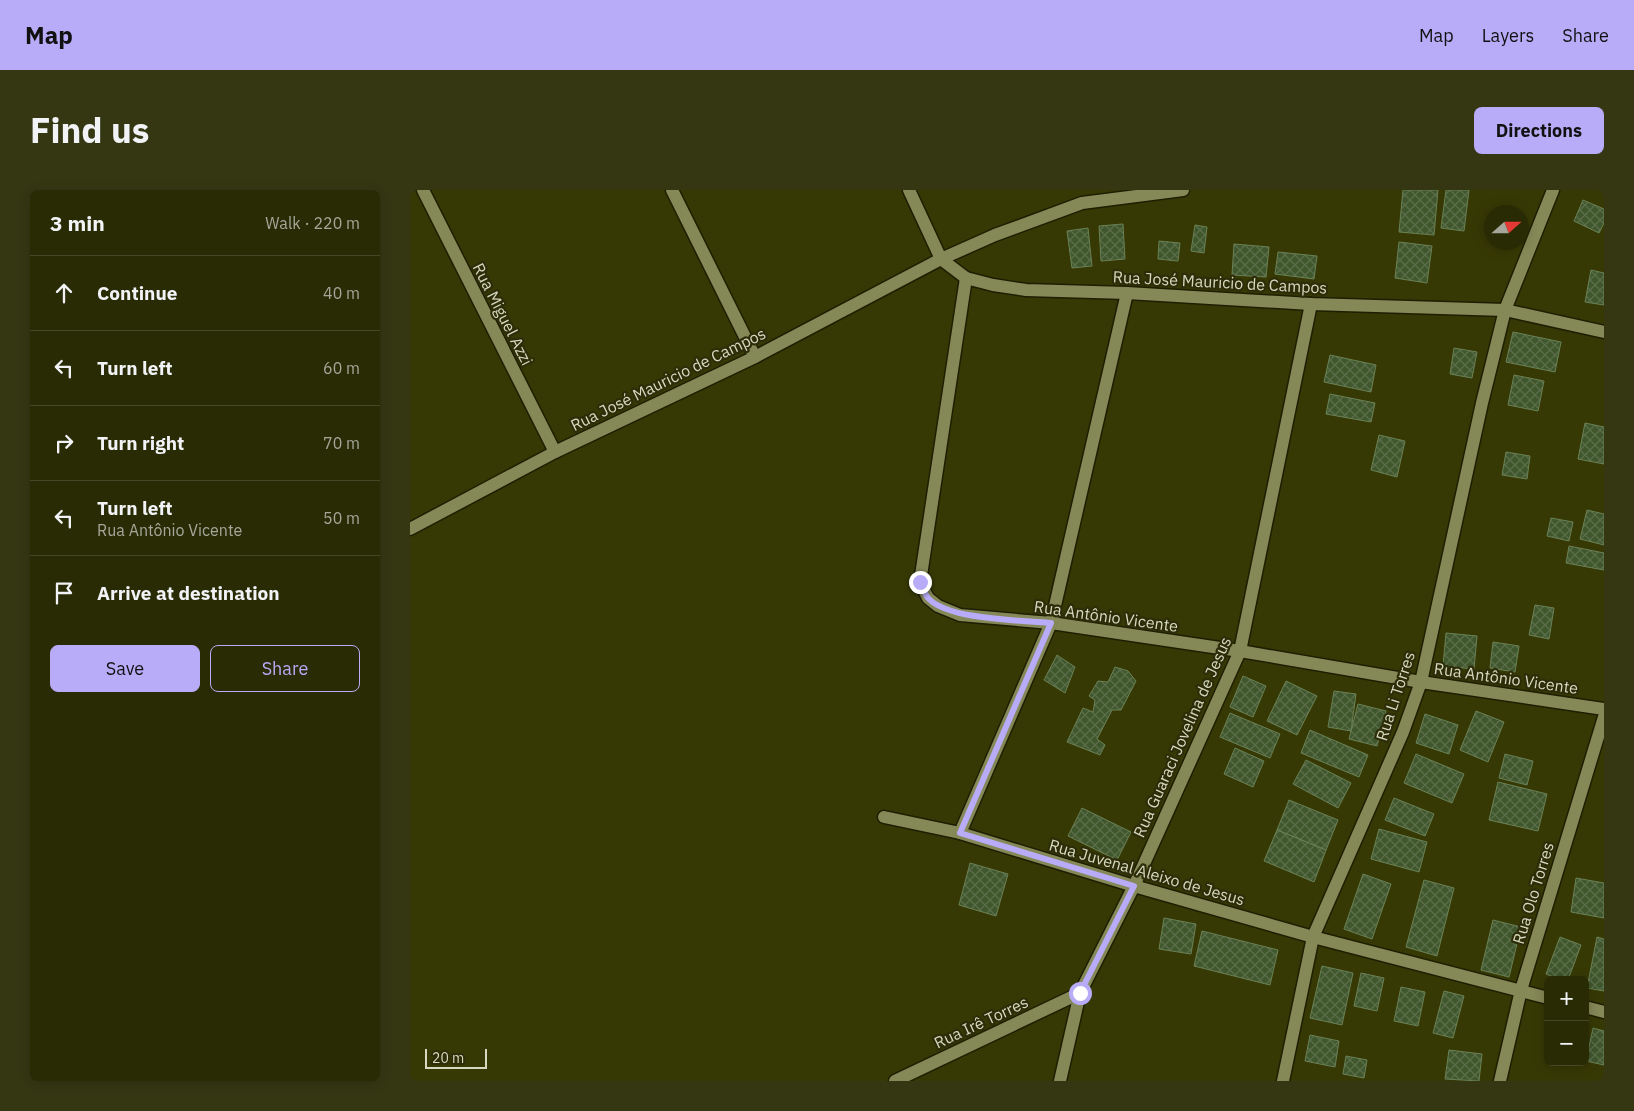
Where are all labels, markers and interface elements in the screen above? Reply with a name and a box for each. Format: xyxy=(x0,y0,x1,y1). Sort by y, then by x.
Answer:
text: Map xyxy=(25,19,73,51)
text: Map xyxy=(1419,24,1454,47)
text: Layers xyxy=(1482,24,1534,47)
text: Share xyxy=(1562,24,1609,47)
text: Find us xyxy=(30,107,149,153)
button: Directions xyxy=(1474,107,1604,154)
north arrow xyxy=(1484,205,1529,250)
text: 3 min xyxy=(50,209,105,237)
text: Walk · 220 m xyxy=(265,213,360,233)
street label: Rua Miguel Azzi xyxy=(469,259,537,369)
street label: Rua José Mauricio de Campos xyxy=(1112,266,1328,298)
icon: ahead xyxy=(50,279,78,307)
text: Continue xyxy=(97,281,177,305)
text: 40 m xyxy=(323,283,360,303)
street label: Rua José Mauricio de Campos xyxy=(567,323,769,435)
icon: left xyxy=(50,354,78,382)
text: Turn left xyxy=(97,356,173,380)
text: 60 m xyxy=(323,358,360,378)
icon: right xyxy=(50,429,78,457)
text: Turn right xyxy=(97,431,184,455)
text: 70 m xyxy=(323,433,360,453)
text: Turn left xyxy=(97,496,173,520)
icon: left xyxy=(50,504,78,532)
text: 50 m xyxy=(323,508,360,528)
text: Rua Antônio Vicente xyxy=(97,520,242,540)
route end xyxy=(909,571,932,594)
icon: arrive xyxy=(50,579,78,607)
text: Arrive at destination xyxy=(97,581,280,605)
street label: Rua Antônio Vicente xyxy=(1033,596,1180,636)
street label: Rua Guaraci Jovelina de Jesus xyxy=(1129,634,1235,840)
button: Save xyxy=(50,645,200,692)
button: Share xyxy=(210,645,360,692)
street label: Rua Li Torres xyxy=(1371,649,1419,743)
street label: Rua Antônio Vicente xyxy=(1433,658,1580,698)
street label: Rua Juvenal Aleixo de Jesus xyxy=(1047,834,1247,910)
street label: Rua Olo Torres xyxy=(1508,840,1558,946)
map controls xyxy=(1544,976,1589,1066)
button: + xyxy=(1544,976,1589,1021)
route start xyxy=(1069,982,1092,1005)
street label: Rua Irê Torres xyxy=(931,991,1031,1053)
button: − xyxy=(1544,1021,1589,1066)
scale bar xyxy=(425,1046,488,1069)
text: 20 m xyxy=(432,1049,464,1067)

